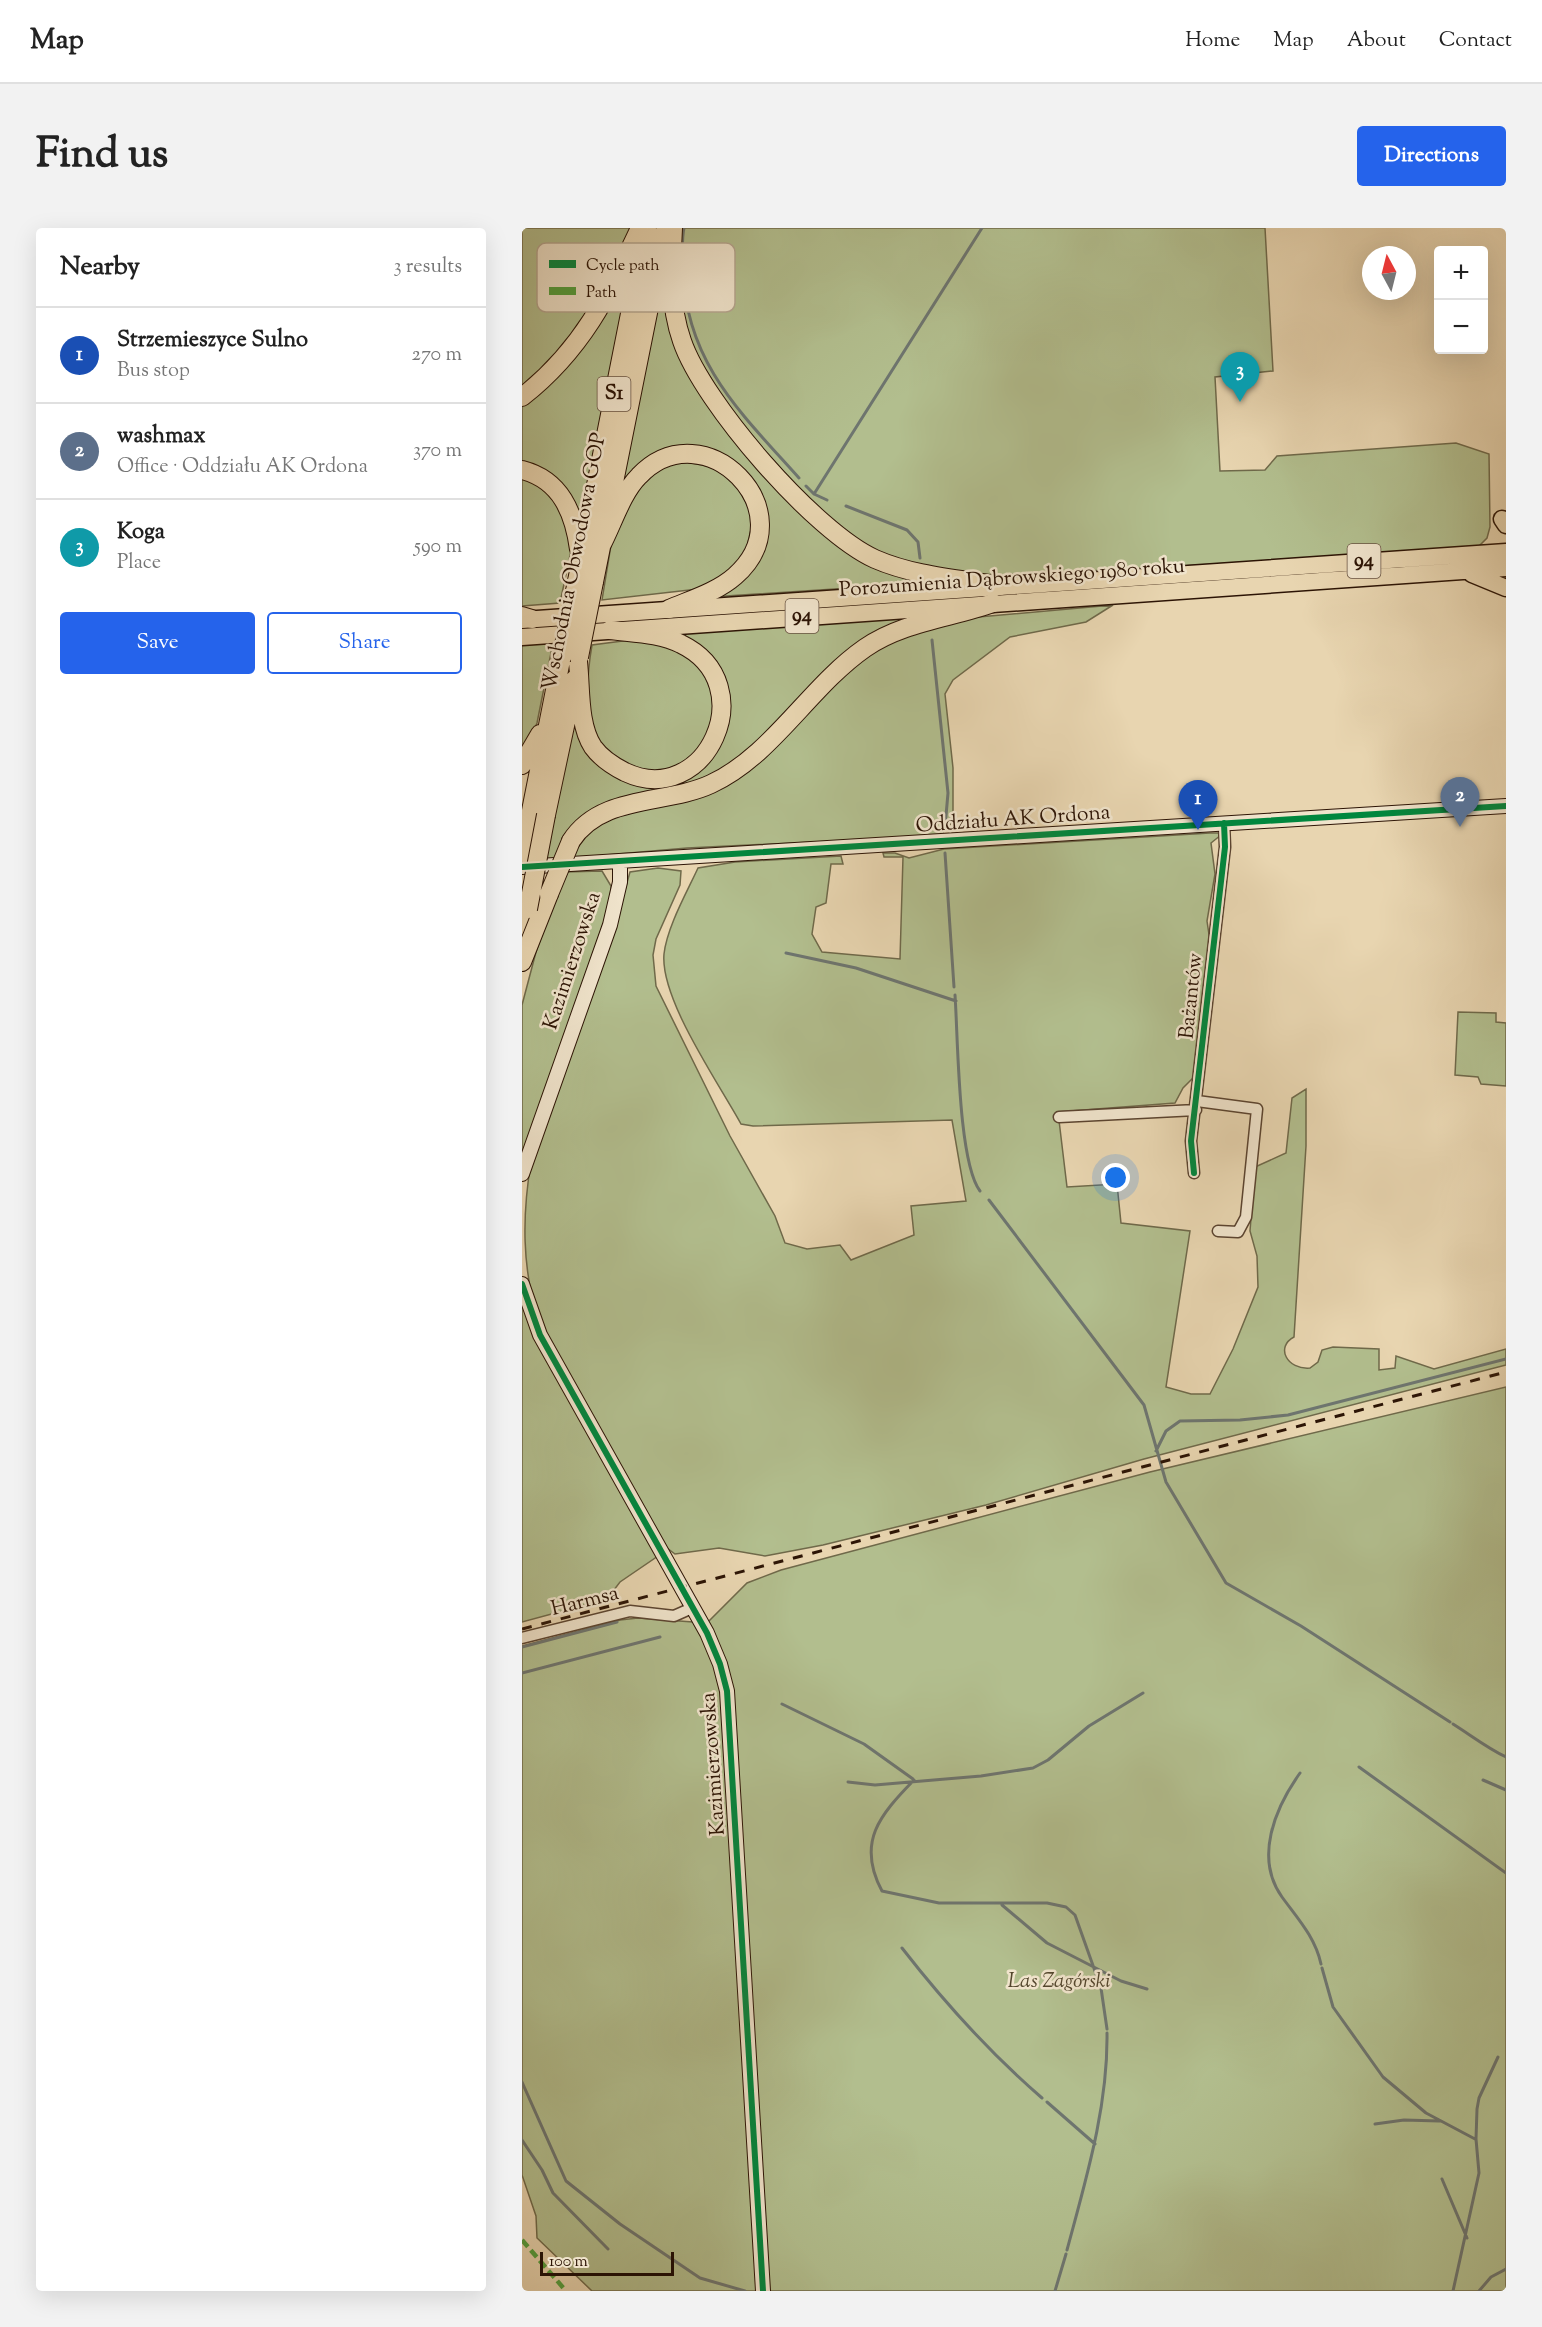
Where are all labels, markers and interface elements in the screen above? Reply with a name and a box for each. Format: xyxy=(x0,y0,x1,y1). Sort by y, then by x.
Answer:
text: Map xyxy=(30,21,84,61)
text: Home xyxy=(1185,26,1240,56)
text: Map xyxy=(1273,26,1314,56)
text: About xyxy=(1347,26,1406,56)
text: Contact xyxy=(1439,26,1512,56)
text: Find us xyxy=(36,126,168,186)
button: Directions xyxy=(1357,126,1506,186)
legend xyxy=(537,243,735,312)
north arrow xyxy=(1362,246,1416,300)
map controls xyxy=(1434,246,1488,354)
button: + xyxy=(1434,246,1488,300)
text: Nearby xyxy=(60,249,140,286)
text: 3 results xyxy=(393,253,462,282)
text: Cycle path xyxy=(586,255,660,278)
text: Path xyxy=(586,282,617,305)
button: − xyxy=(1434,300,1488,354)
text: Strzemieszyce Sulno xyxy=(117,325,308,357)
text: 1 xyxy=(76,341,83,370)
text: 270 m xyxy=(412,341,462,370)
pin: 3 xyxy=(1220,352,1260,402)
text: Bus stop xyxy=(117,357,190,386)
road number: S1 xyxy=(598,377,631,411)
text: washmax xyxy=(117,421,206,453)
street label: Wschodnia Obwodowa GOP xyxy=(535,430,615,694)
text: 2 xyxy=(75,437,84,466)
text: 370 m xyxy=(413,437,462,466)
text: Office · Oddziału AK Ordona xyxy=(117,453,368,482)
text: Koga xyxy=(117,517,165,549)
text: 3 xyxy=(75,533,84,562)
text: 590 m xyxy=(414,533,462,562)
road number: 94 xyxy=(1348,544,1380,578)
text: Place xyxy=(117,549,161,578)
street label: Porozumienia Dąbrowskiego 1980 roku xyxy=(838,552,1186,606)
road number: 94 xyxy=(786,599,818,633)
button: Save xyxy=(60,612,255,674)
button: Share xyxy=(267,612,462,674)
pin: 2 xyxy=(1440,778,1480,827)
pin: 1 xyxy=(1178,780,1218,830)
street label: Oddziału AK Ordona xyxy=(915,798,1112,842)
street label: Kazimierzowska xyxy=(537,888,610,1034)
street label: Bażantów xyxy=(1173,951,1211,1041)
your location xyxy=(1101,1163,1130,1192)
street label: Harmsa xyxy=(548,1579,622,1625)
street label: Kazimierzowska xyxy=(694,1691,734,1837)
park label: Las Zagórski xyxy=(1007,1967,1111,1997)
scale bar xyxy=(540,2249,674,2276)
text: 100 m xyxy=(549,2251,588,2274)

